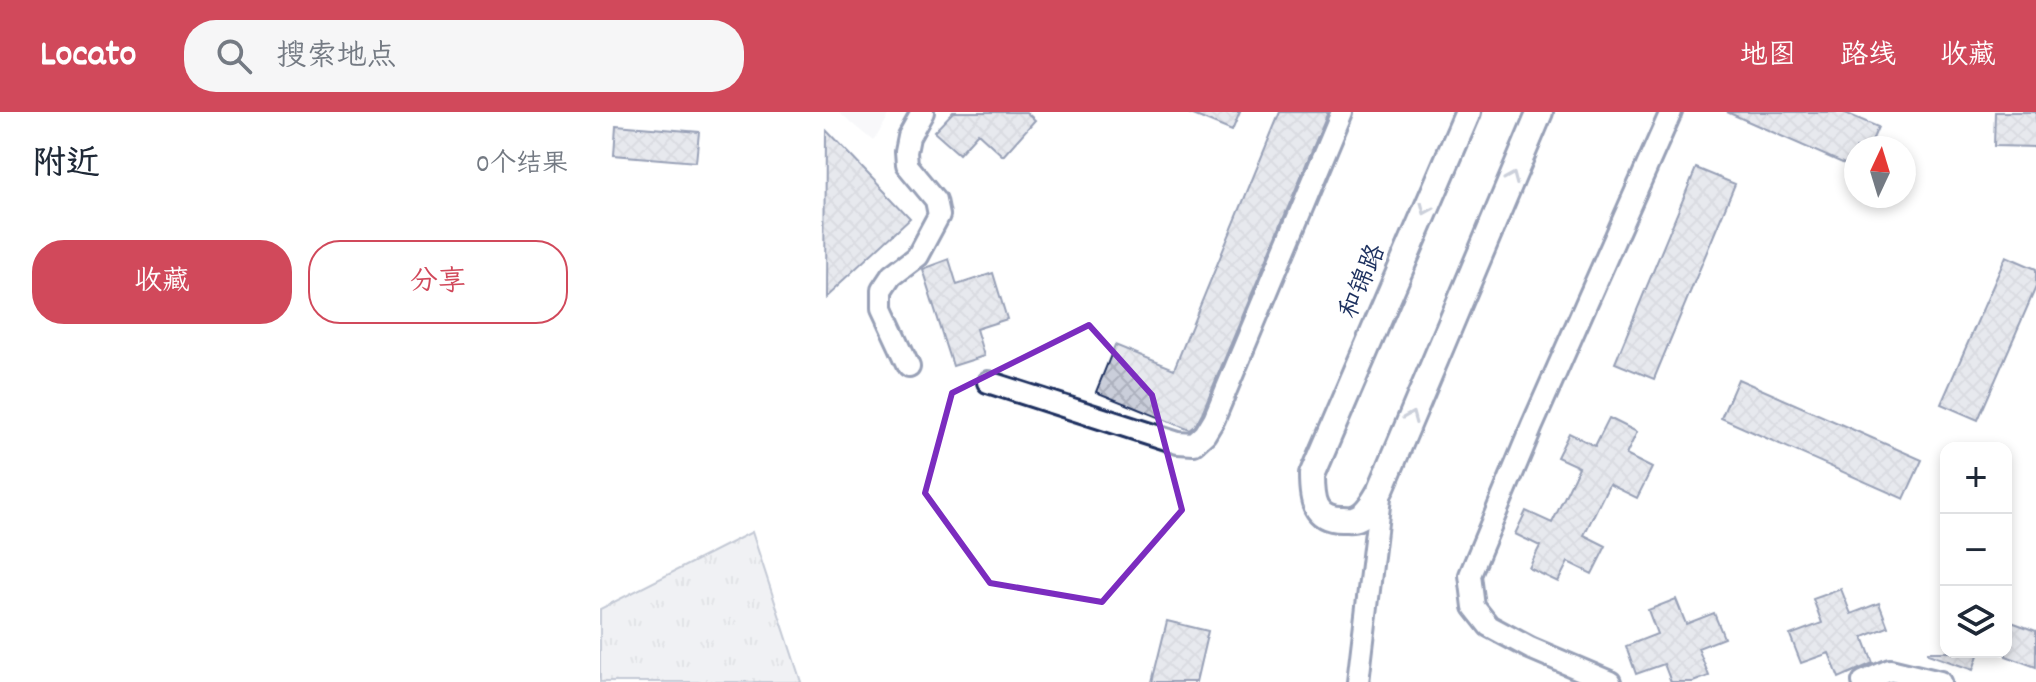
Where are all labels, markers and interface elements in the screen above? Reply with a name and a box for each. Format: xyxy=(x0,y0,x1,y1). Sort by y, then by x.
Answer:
search box xyxy=(184,20,744,92)
text: Locato xyxy=(40,29,136,84)
icon: search xyxy=(212,34,256,78)
text: 搜索地点 xyxy=(276,37,396,80)
text: 地图 xyxy=(1740,38,1796,78)
text: 路线 xyxy=(1840,38,1896,78)
text: 收藏 xyxy=(1940,38,1996,78)
north arrow xyxy=(1844,136,1916,208)
text: 附近 xyxy=(32,142,100,191)
text: 0个结果 xyxy=(476,147,568,184)
one-way arrow xyxy=(1503,172,1519,186)
one-way arrow xyxy=(1419,201,1435,216)
street label: 和锦路 xyxy=(1332,239,1396,325)
button: 收藏 xyxy=(32,240,292,324)
button: 分享 xyxy=(308,240,568,324)
one-way arrow xyxy=(1401,411,1418,425)
map controls xyxy=(1940,442,2012,658)
button: + xyxy=(1940,442,2012,514)
button: − xyxy=(1940,514,2012,586)
button: layers xyxy=(1940,586,2012,658)

